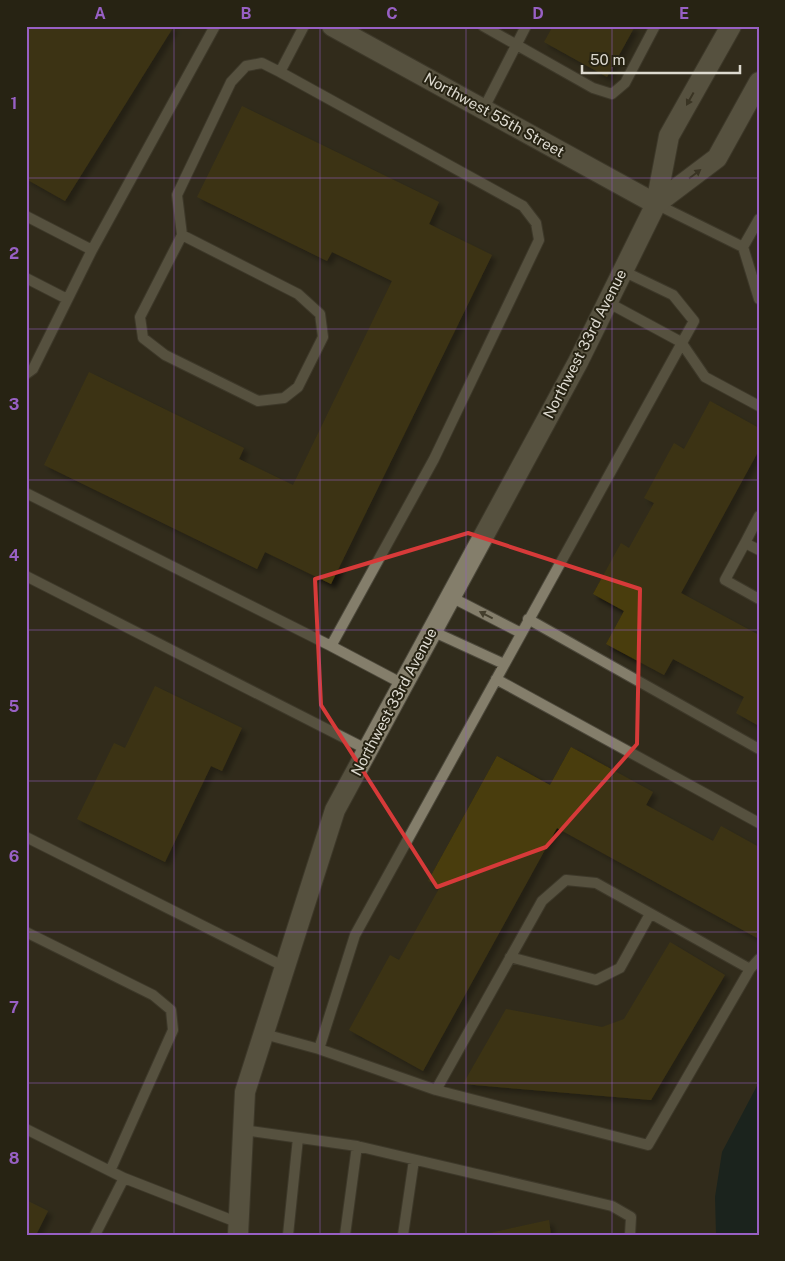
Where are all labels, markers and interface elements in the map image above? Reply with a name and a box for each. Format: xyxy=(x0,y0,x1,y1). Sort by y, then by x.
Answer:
text: A xyxy=(94,4,106,23)
text: B xyxy=(241,4,252,23)
text: C xyxy=(386,4,398,23)
text: D xyxy=(532,4,544,23)
text: E xyxy=(679,4,689,23)
scale bar xyxy=(582,42,740,74)
text: 50 m xyxy=(590,51,625,68)
street label: Northwest 55th Street xyxy=(421,69,567,160)
one-way arrow xyxy=(686,92,694,107)
text: 1 xyxy=(11,94,17,113)
one-way arrow xyxy=(688,169,701,180)
text: 2 xyxy=(9,244,19,263)
street label: Northwest 33rd Avenue xyxy=(539,266,630,421)
text: 3 xyxy=(9,395,19,414)
text: 4 xyxy=(9,546,20,565)
one-way arrow xyxy=(478,611,493,619)
street label: Northwest 33rd Avenue xyxy=(347,625,440,779)
text: 5 xyxy=(9,697,20,716)
text: 6 xyxy=(9,847,19,866)
text: 7 xyxy=(9,998,19,1017)
text: 8 xyxy=(9,1149,20,1168)

